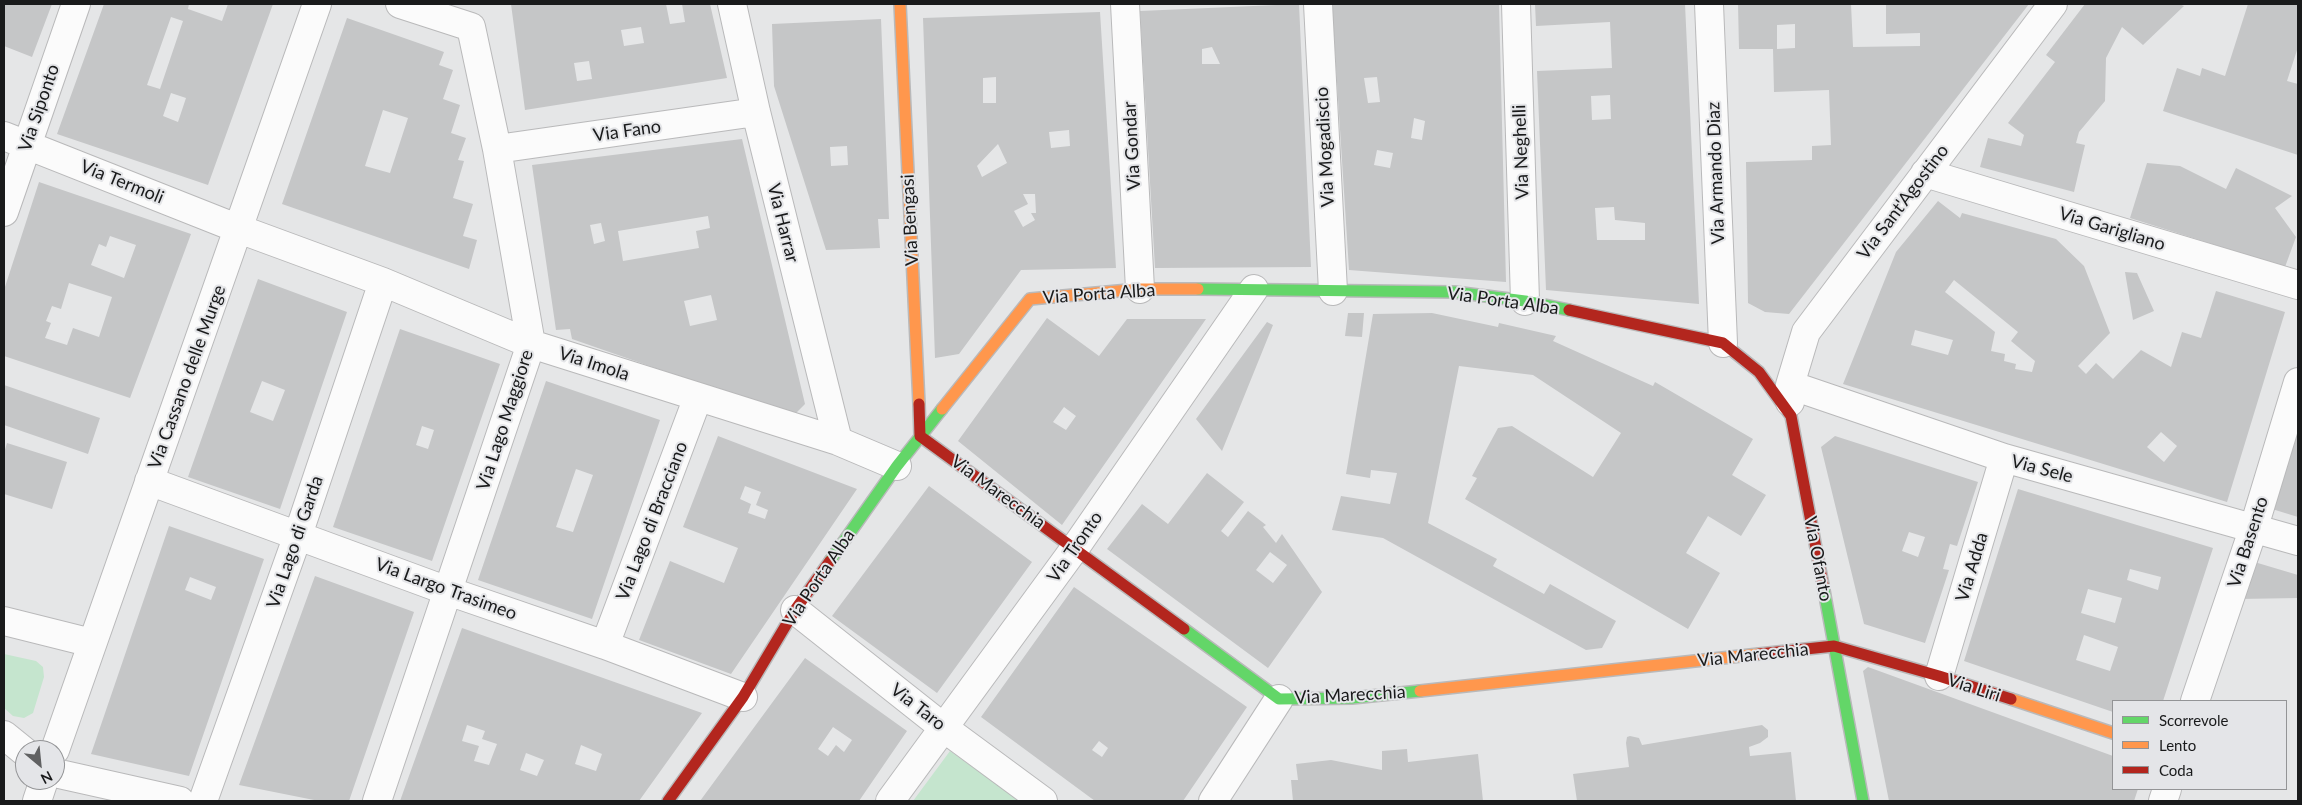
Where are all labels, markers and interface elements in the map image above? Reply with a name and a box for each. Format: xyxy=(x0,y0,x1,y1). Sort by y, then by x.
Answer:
street label: Via Siponto xyxy=(14,62,64,154)
street label: Via Mogadiscio xyxy=(1311,86,1339,208)
street label: Via Gondar xyxy=(1119,101,1145,191)
street label: Via Armando Diaz xyxy=(1703,101,1729,245)
street label: Via Neghelli xyxy=(1509,104,1533,200)
street label: Via Fano xyxy=(592,116,662,146)
street label: Via Sant'Agostino xyxy=(1853,140,1953,264)
street label: Via Termoli xyxy=(77,155,167,209)
street label: Via Bengasi xyxy=(897,174,923,266)
street label: Via Harrar xyxy=(763,181,803,265)
street label: Via Garigliano xyxy=(2056,203,2168,255)
street label: Via Porta Alba xyxy=(1042,279,1156,309)
street label: Via Cassano delle Murge xyxy=(144,282,230,472)
street label: Via Porta Alba xyxy=(1446,282,1560,320)
street label: Via Imola xyxy=(556,342,632,386)
street label: Via Lago Maggiore xyxy=(472,347,538,493)
street label: Via Lago di Bracciano xyxy=(612,438,692,604)
street label: Via Sele xyxy=(2009,450,2075,488)
street label: Via Marecchia xyxy=(947,451,1049,533)
street label: Via Lago di Garda xyxy=(262,473,328,611)
street label: Via Basento xyxy=(2223,494,2273,590)
street label: Via Tronto xyxy=(1043,507,1107,587)
street label: Via Ofanto xyxy=(1799,515,1837,603)
street label: Via Porta Alba xyxy=(779,525,859,631)
street label: Via Adda xyxy=(1951,530,1993,604)
street label: Via Largo Trasimeo xyxy=(372,553,520,625)
street label: Via Marecchia xyxy=(1696,638,1810,672)
street label: Via Liri xyxy=(1945,669,2003,707)
street label: Via Taro xyxy=(886,679,950,735)
street label: Via Marecchia xyxy=(1294,681,1406,709)
legend xyxy=(2112,700,2287,790)
text: Scorrevole xyxy=(2159,711,2229,729)
text: Lento xyxy=(2159,736,2196,754)
north arrow xyxy=(15,740,65,790)
text: Coda xyxy=(2159,761,2193,779)
text: N xyxy=(38,768,56,788)

